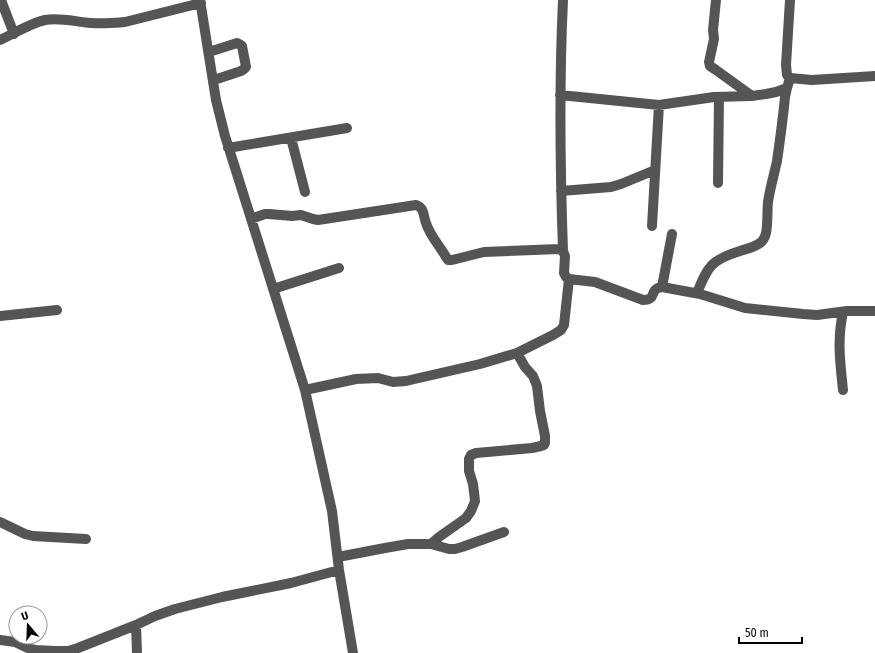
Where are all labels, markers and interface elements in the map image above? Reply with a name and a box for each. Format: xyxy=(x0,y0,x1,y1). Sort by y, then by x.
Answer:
north arrow xyxy=(8,605,48,645)
text: U xyxy=(20,609,30,623)
scale bar xyxy=(739,619,802,645)
text: 50 m xyxy=(745,626,769,640)

